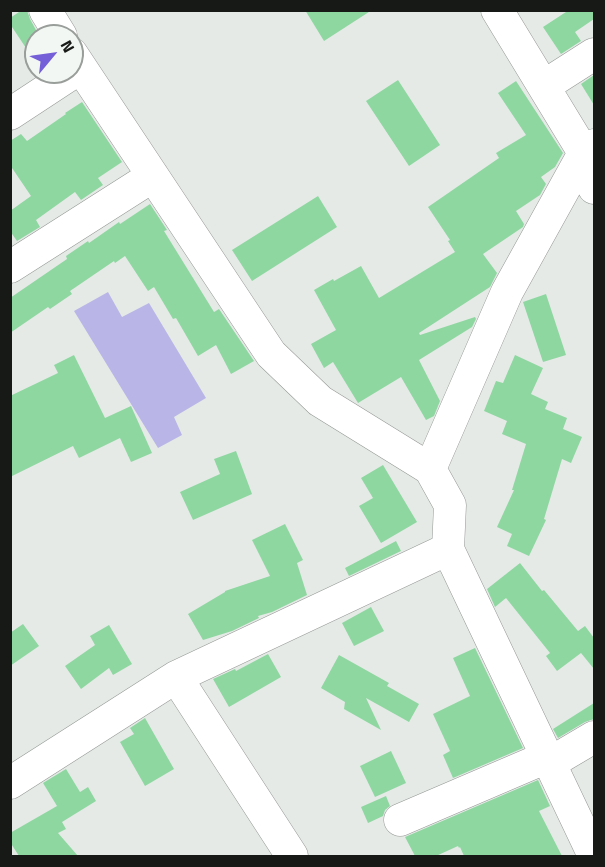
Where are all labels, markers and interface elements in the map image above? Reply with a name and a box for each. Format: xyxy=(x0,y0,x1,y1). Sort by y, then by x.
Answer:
north arrow xyxy=(24,24,84,84)
text: N xyxy=(55,36,81,57)

